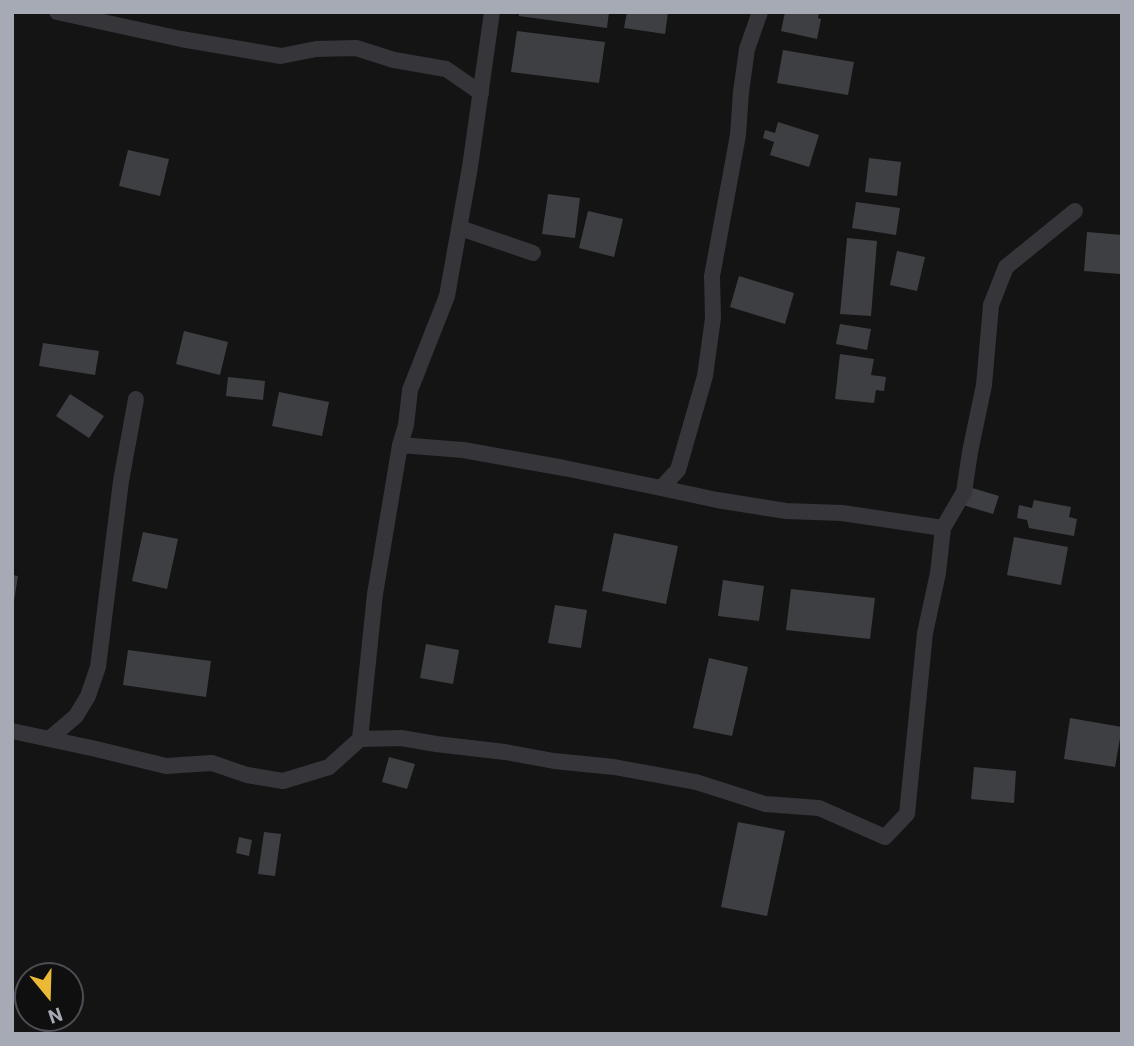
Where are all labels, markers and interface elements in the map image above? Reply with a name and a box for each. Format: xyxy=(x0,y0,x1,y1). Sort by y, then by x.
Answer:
north arrow xyxy=(14,962,84,1032)
text: N xyxy=(45,1002,65,1028)

